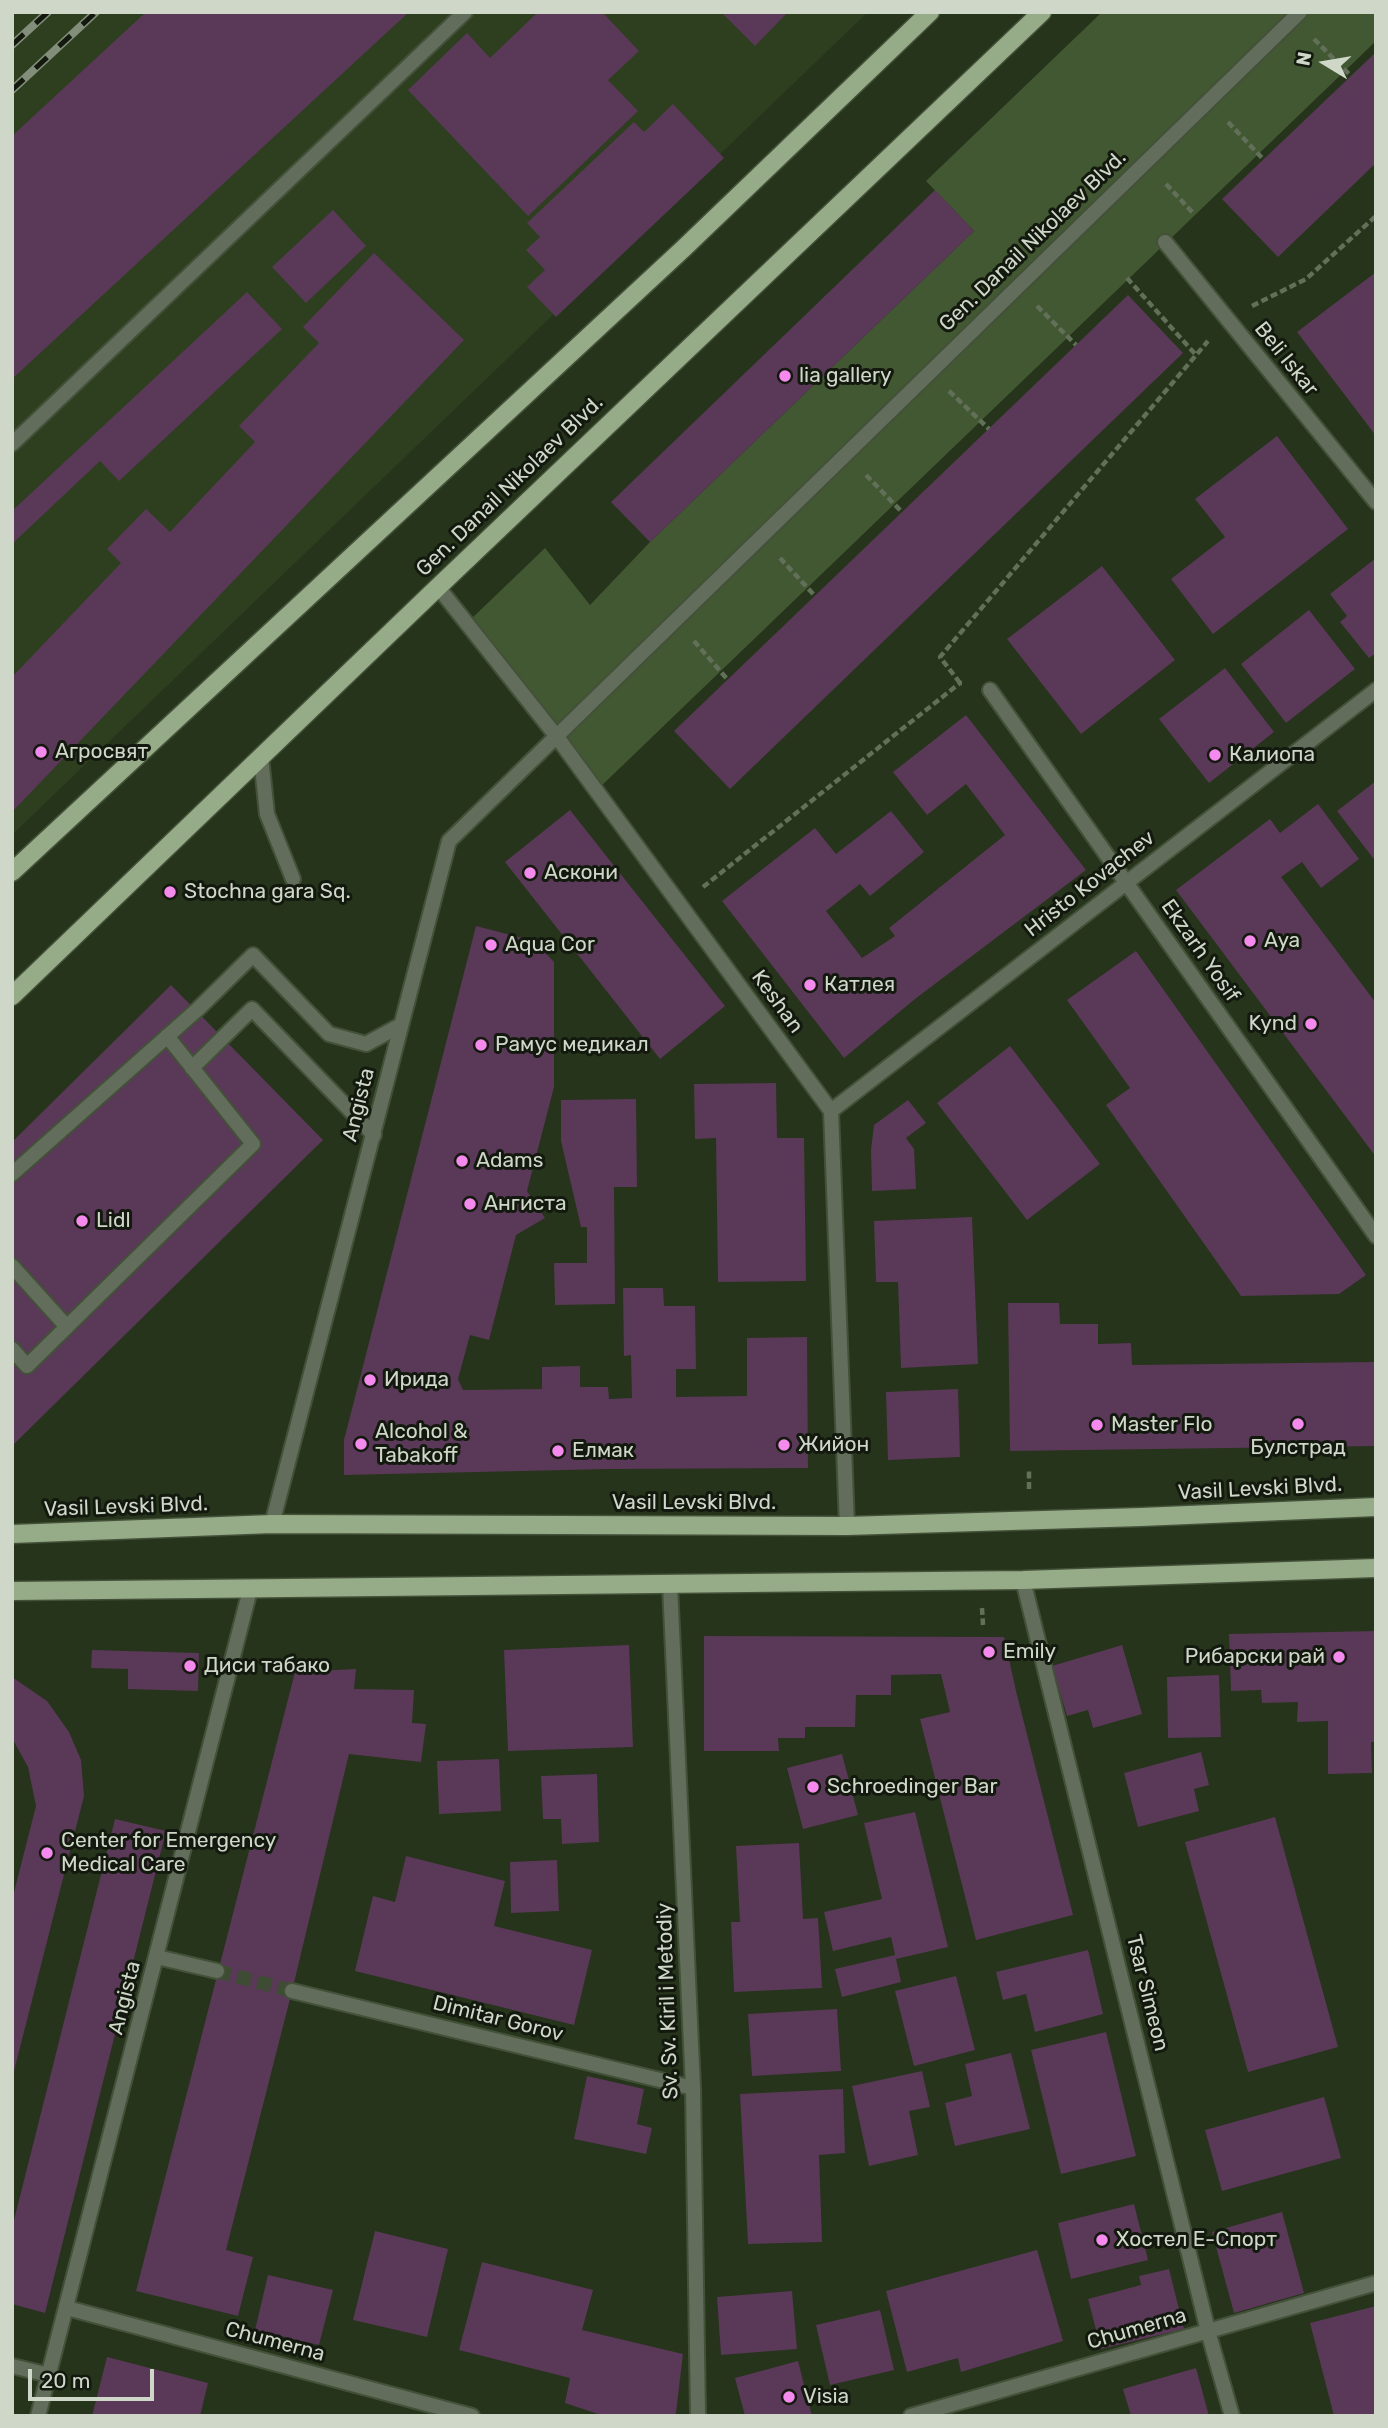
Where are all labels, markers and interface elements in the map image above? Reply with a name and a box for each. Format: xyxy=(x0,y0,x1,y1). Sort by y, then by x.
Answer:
north arrow xyxy=(1290,28,1360,98)
text: N xyxy=(1291,50,1316,68)
street label: Gen. Danail Nikolaev Blvd. xyxy=(934,145,1132,337)
street label: Beli Iskar xyxy=(1249,317,1323,401)
place label: lia gallery xyxy=(799,363,892,389)
marker: lia gallery xyxy=(777,368,793,384)
street label: Gen. Danail Nikolaev Blvd. xyxy=(411,390,609,582)
place label: Агросвят xyxy=(55,739,148,765)
place label: Калиопа xyxy=(1229,742,1315,768)
marker: Агросвят xyxy=(33,744,49,760)
marker: Калиопа xyxy=(1207,747,1223,763)
street label: Hristo Kovachev xyxy=(1020,825,1160,943)
place label: Аскони xyxy=(544,860,618,886)
marker: Аскони xyxy=(522,865,538,881)
place label: Stochna gara Sq. xyxy=(184,879,351,905)
marker: Stochna gara Sq. xyxy=(162,884,178,900)
street label: Ekzarh Yosif xyxy=(1155,895,1245,1007)
place label: Aya xyxy=(1264,928,1300,954)
place label: Aqua Cor xyxy=(505,932,595,958)
marker: Aya xyxy=(1242,933,1258,949)
marker: Aqua Cor xyxy=(483,937,499,953)
street label: Keshan xyxy=(746,966,808,1038)
place label: Катлея xyxy=(824,972,895,998)
marker: Катлея xyxy=(802,977,818,993)
place label: Kynd xyxy=(1249,1011,1297,1037)
marker: Kynd xyxy=(1303,1016,1319,1032)
place label: Рамус медикал xyxy=(495,1032,649,1058)
marker: Рамус медикал xyxy=(473,1037,489,1053)
street label: Angista xyxy=(338,1066,380,1144)
place label: Adams xyxy=(476,1148,543,1174)
marker: Adams xyxy=(454,1153,470,1169)
place label: Ангиста xyxy=(484,1191,567,1217)
marker: Ангиста xyxy=(462,1196,478,1212)
place label: Lidl xyxy=(96,1208,131,1234)
marker: Lidl xyxy=(74,1213,90,1229)
place label: Ирида xyxy=(384,1367,449,1393)
marker: Ирида xyxy=(362,1372,378,1388)
place label: Master Flo xyxy=(1111,1412,1212,1438)
marker: Булстрад xyxy=(1290,1416,1306,1432)
marker: Master Flo xyxy=(1089,1417,1105,1433)
place label: Alcohol & Tabakoff xyxy=(375,1419,467,1469)
place label: Жийон xyxy=(798,1432,869,1458)
place label: Булстрад xyxy=(1250,1435,1346,1461)
marker: Alcohol & Tabakoff xyxy=(353,1436,369,1452)
marker: Жийон xyxy=(776,1437,792,1453)
place label: Елмак xyxy=(572,1438,634,1464)
marker: Елмак xyxy=(550,1443,566,1459)
street label: Vasil Levski Blvd. xyxy=(1177,1472,1343,1506)
street label: Vasil Levski Blvd. xyxy=(612,1490,776,1516)
street label: Vasil Levski Blvd. xyxy=(43,1492,209,1522)
place label: Emily xyxy=(1003,1639,1056,1665)
marker: Emily xyxy=(981,1644,997,1660)
place label: Рибарски рай xyxy=(1185,1644,1325,1670)
marker: Рибарски рай xyxy=(1331,1649,1347,1665)
place label: Диси табако xyxy=(204,1653,330,1679)
marker: Диси табако xyxy=(182,1658,198,1674)
place label: Schroedinger Bar xyxy=(827,1774,997,1800)
marker: Schroedinger Bar xyxy=(805,1779,821,1795)
place label: Center for Emergency Medical Care xyxy=(61,1828,276,1878)
marker: Center for Emergency Medical Care xyxy=(39,1845,55,1861)
street label: Sv. Sv. Kiril i Metodiy xyxy=(652,1902,684,2100)
street label: Tsar Simeon xyxy=(1120,1932,1174,2054)
street label: Angista xyxy=(104,1959,146,2037)
street label: Dimitar Gorov xyxy=(430,1991,566,2047)
place label: Хостел Е-Спорт xyxy=(1116,2227,1277,2253)
marker: Хостел Е-Спорт xyxy=(1094,2232,1110,2248)
street label: Chumerna xyxy=(1084,2303,1190,2355)
street label: Chumerna xyxy=(222,2317,328,2367)
scale bar xyxy=(32,2354,158,2398)
text: 20 m xyxy=(41,2368,90,2393)
place label: Visia xyxy=(803,2384,849,2410)
marker: Visia xyxy=(781,2389,797,2405)

